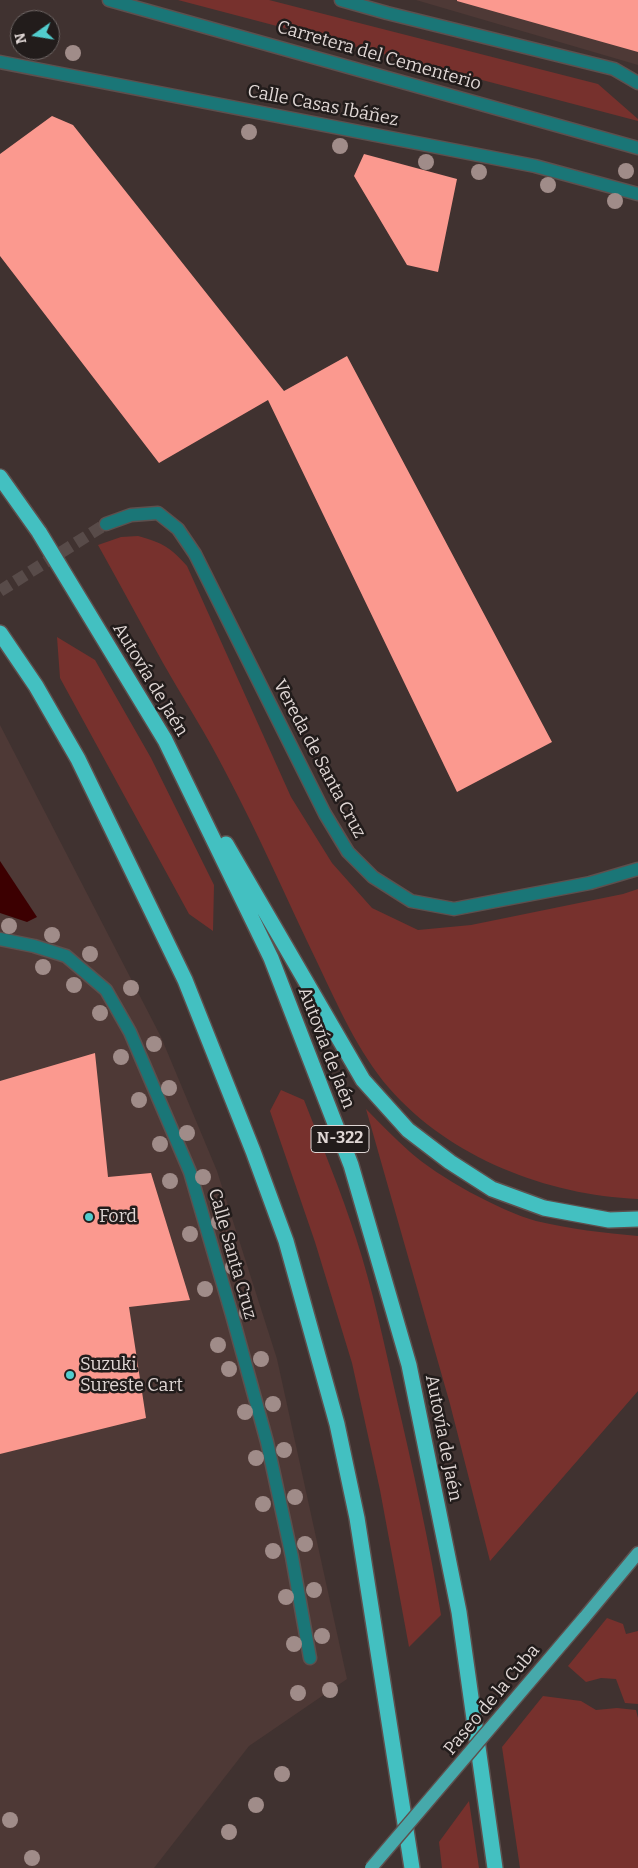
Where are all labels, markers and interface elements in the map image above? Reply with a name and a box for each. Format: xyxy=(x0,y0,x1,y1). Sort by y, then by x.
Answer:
north arrow xyxy=(10,10,60,60)
street label: Carretera del Cementerio xyxy=(274,16,484,96)
text: N xyxy=(11,31,30,45)
street label: Calle Casas Ibáñez xyxy=(246,81,400,131)
street label: Autovía de Jaén xyxy=(108,619,192,741)
street label: Vereda de Santa Cruz xyxy=(268,676,370,842)
street label: Autovía de Jaén xyxy=(293,984,359,1112)
road number: N-322 xyxy=(311,1126,369,1152)
street label: Calle Santa Cruz xyxy=(203,1186,261,1322)
place label: Ford xyxy=(99,1206,137,1228)
marker: Ford xyxy=(83,1211,95,1223)
place label: Suzuki Sureste Cart xyxy=(80,1354,183,1396)
marker: Suzuki Sureste Cart xyxy=(64,1369,76,1381)
street label: Autovía de Jaén xyxy=(420,1373,466,1503)
street label: Paseo de la Cuba xyxy=(440,1640,544,1760)

